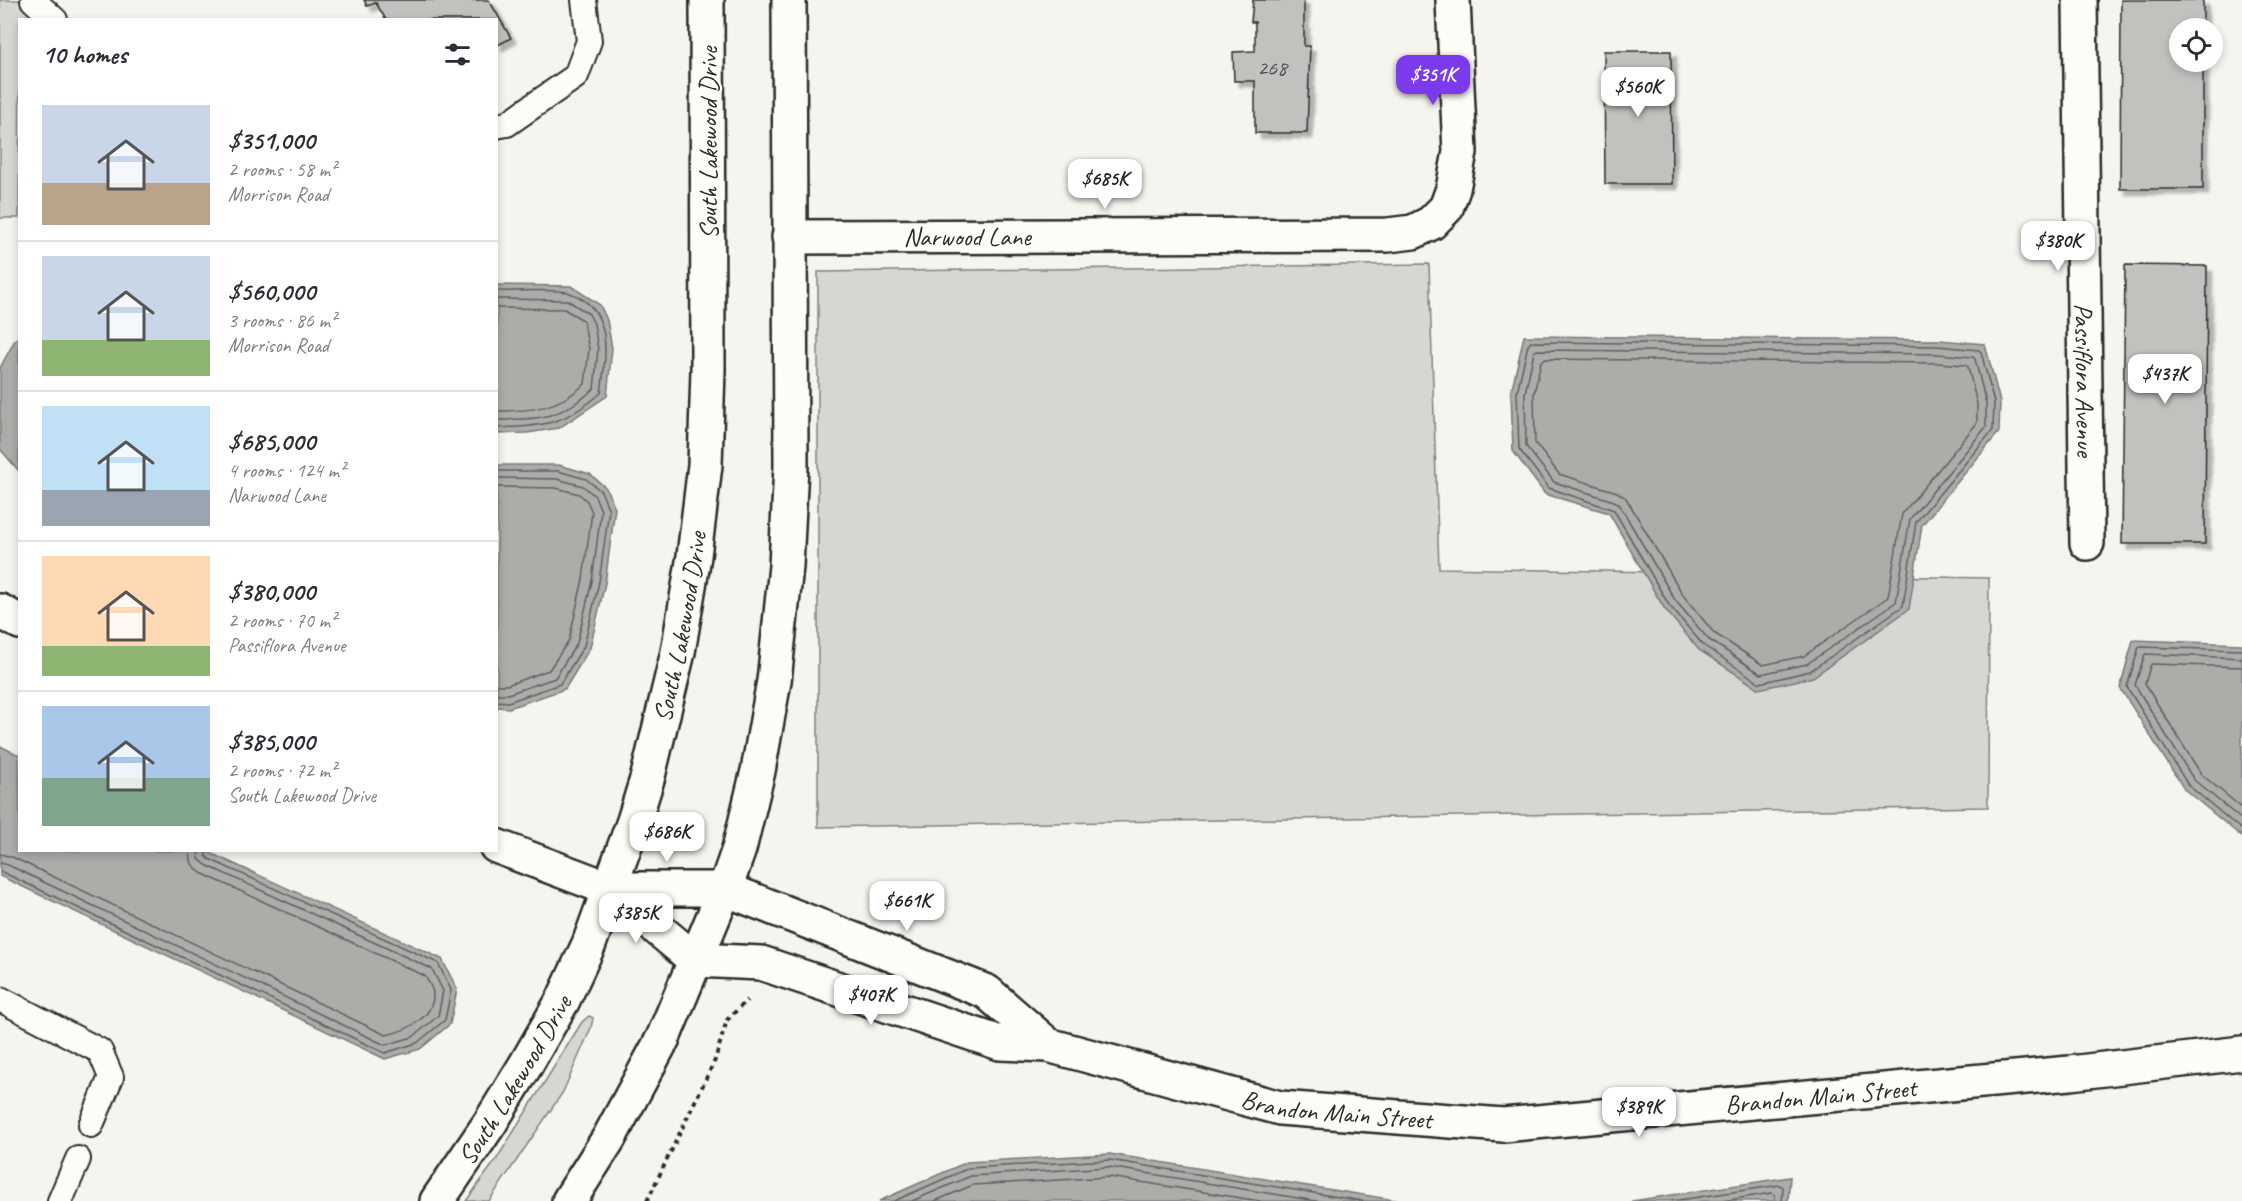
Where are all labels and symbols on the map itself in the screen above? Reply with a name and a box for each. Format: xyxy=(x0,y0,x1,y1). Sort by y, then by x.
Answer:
street label: South Lakewood Drive xyxy=(692,45,725,239)
house number: 268 xyxy=(1257,54,1289,82)
pin: $351K xyxy=(1391,55,1475,106)
pin: $560K xyxy=(1596,67,1680,118)
pin: $685K xyxy=(1063,159,1147,210)
street label: Narwood Lane xyxy=(903,220,1032,254)
pin: $380K xyxy=(2016,221,2100,272)
street label: Passiflora Avenue xyxy=(2067,303,2102,459)
pin: $437K xyxy=(2123,354,2207,405)
street label: South Lakewood Drive xyxy=(646,529,714,725)
pin: $686K xyxy=(625,812,709,863)
pin: $661K xyxy=(865,881,949,932)
pin: $385K xyxy=(594,893,678,944)
pin: $407K xyxy=(829,975,913,1026)
street label: South Lakewood Drive xyxy=(451,988,580,1171)
street label: Brandon Main Street xyxy=(1724,1071,1920,1122)
street label: Brandon Main Street xyxy=(1238,1082,1435,1137)
pin: $389K xyxy=(1597,1087,1681,1138)

